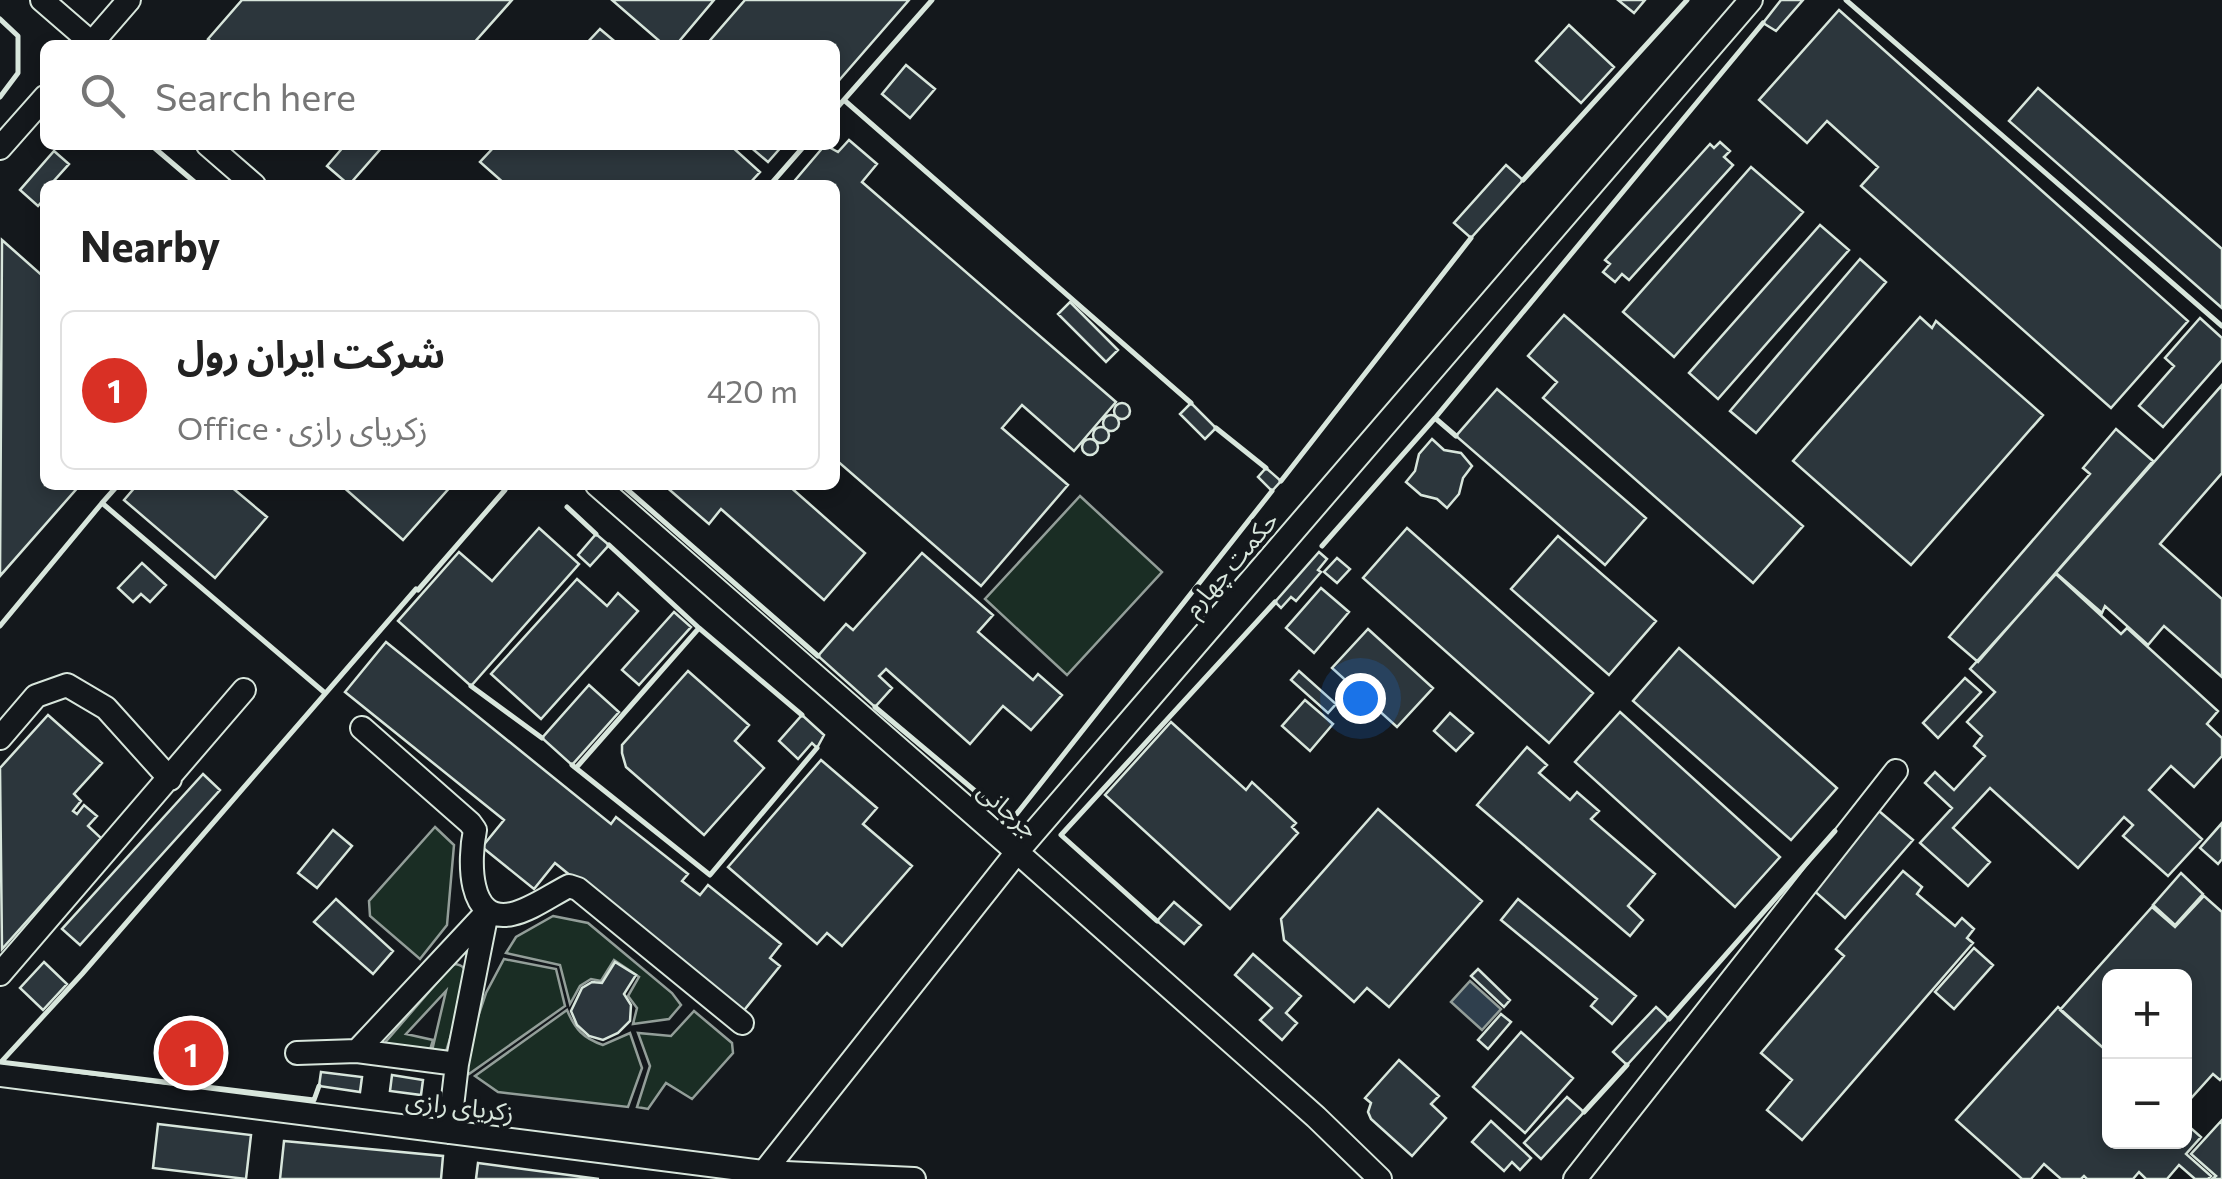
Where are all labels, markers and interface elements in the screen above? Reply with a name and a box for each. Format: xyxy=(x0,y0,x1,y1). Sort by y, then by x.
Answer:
search box xyxy=(40,40,840,150)
icon: search xyxy=(75,68,130,123)
text: Search here xyxy=(155,72,356,119)
text: Nearby xyxy=(80,219,220,271)
text: شرکت ایران رول xyxy=(177,329,445,376)
text: 1 xyxy=(107,370,122,410)
text: 420 m xyxy=(707,370,798,410)
text: Office · زکریای رازی xyxy=(177,407,428,447)
street label: حکمت چهارم xyxy=(1176,504,1288,625)
your location xyxy=(1335,673,1386,724)
street label: جرجانی xyxy=(972,774,1046,844)
map controls xyxy=(2102,969,2192,1149)
button: + xyxy=(2102,969,2192,1059)
pin: 1 xyxy=(158,1016,224,1090)
button: − xyxy=(2102,1059,2192,1149)
street label: زکریای رازی xyxy=(404,1083,516,1128)

